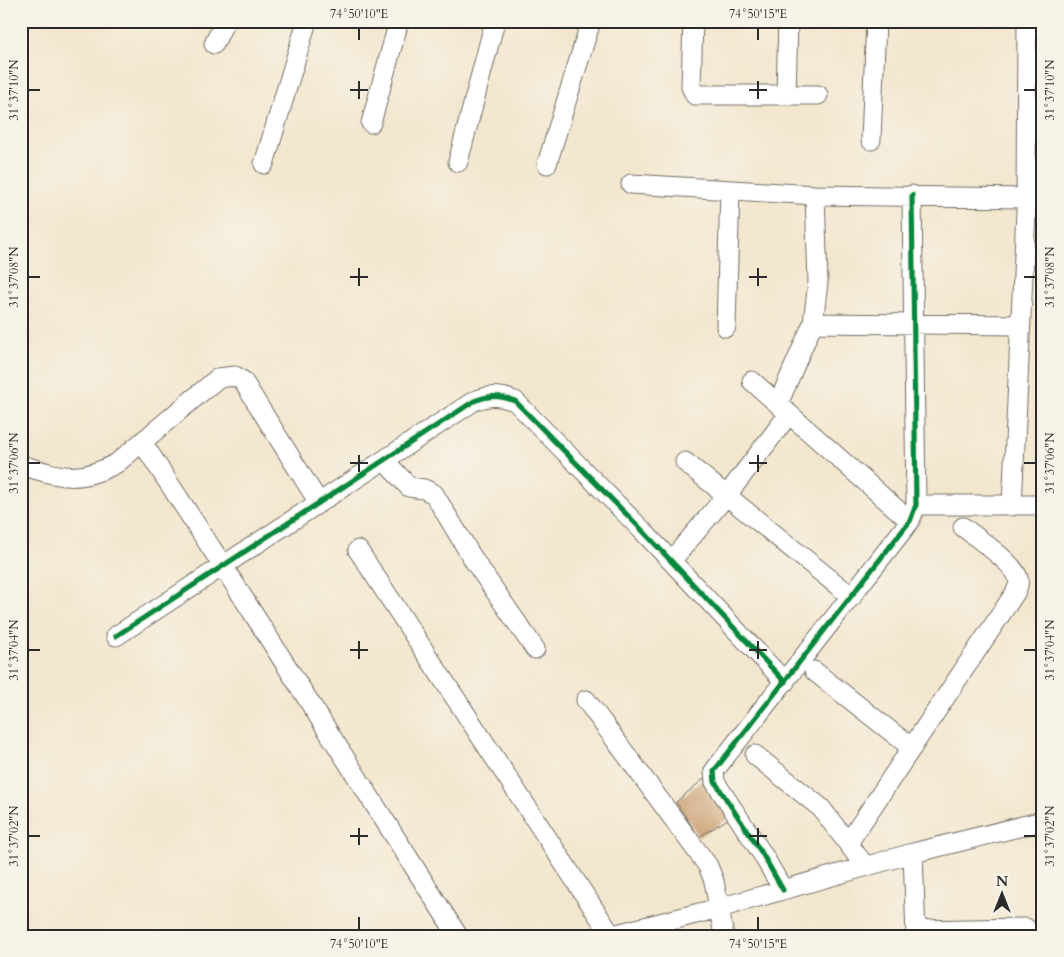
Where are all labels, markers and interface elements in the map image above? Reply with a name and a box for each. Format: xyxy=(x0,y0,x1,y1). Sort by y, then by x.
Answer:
text: 74°50'10"E xyxy=(330,6,388,22)
text: 74°50'15"E xyxy=(729,6,787,22)
text: 31°37'10"N xyxy=(6,59,22,120)
text: 31°37'10"N xyxy=(1042,59,1058,120)
text: 31°37'08"N xyxy=(6,246,22,307)
text: 31°37'08"N xyxy=(1042,246,1058,307)
text: 31°37'06"N xyxy=(6,432,22,493)
text: 31°37'06"N xyxy=(1042,432,1058,493)
text: 31°37'04"N xyxy=(6,619,22,680)
text: 31°37'04"N xyxy=(1042,619,1058,680)
text: 31°37'02"N xyxy=(6,805,22,866)
text: 31°37'02"N xyxy=(1042,805,1058,866)
north arrow xyxy=(976,870,1026,920)
text: N xyxy=(996,872,1008,891)
text: 74°50'10"E xyxy=(330,936,388,952)
text: 74°50'15"E xyxy=(729,936,787,952)

